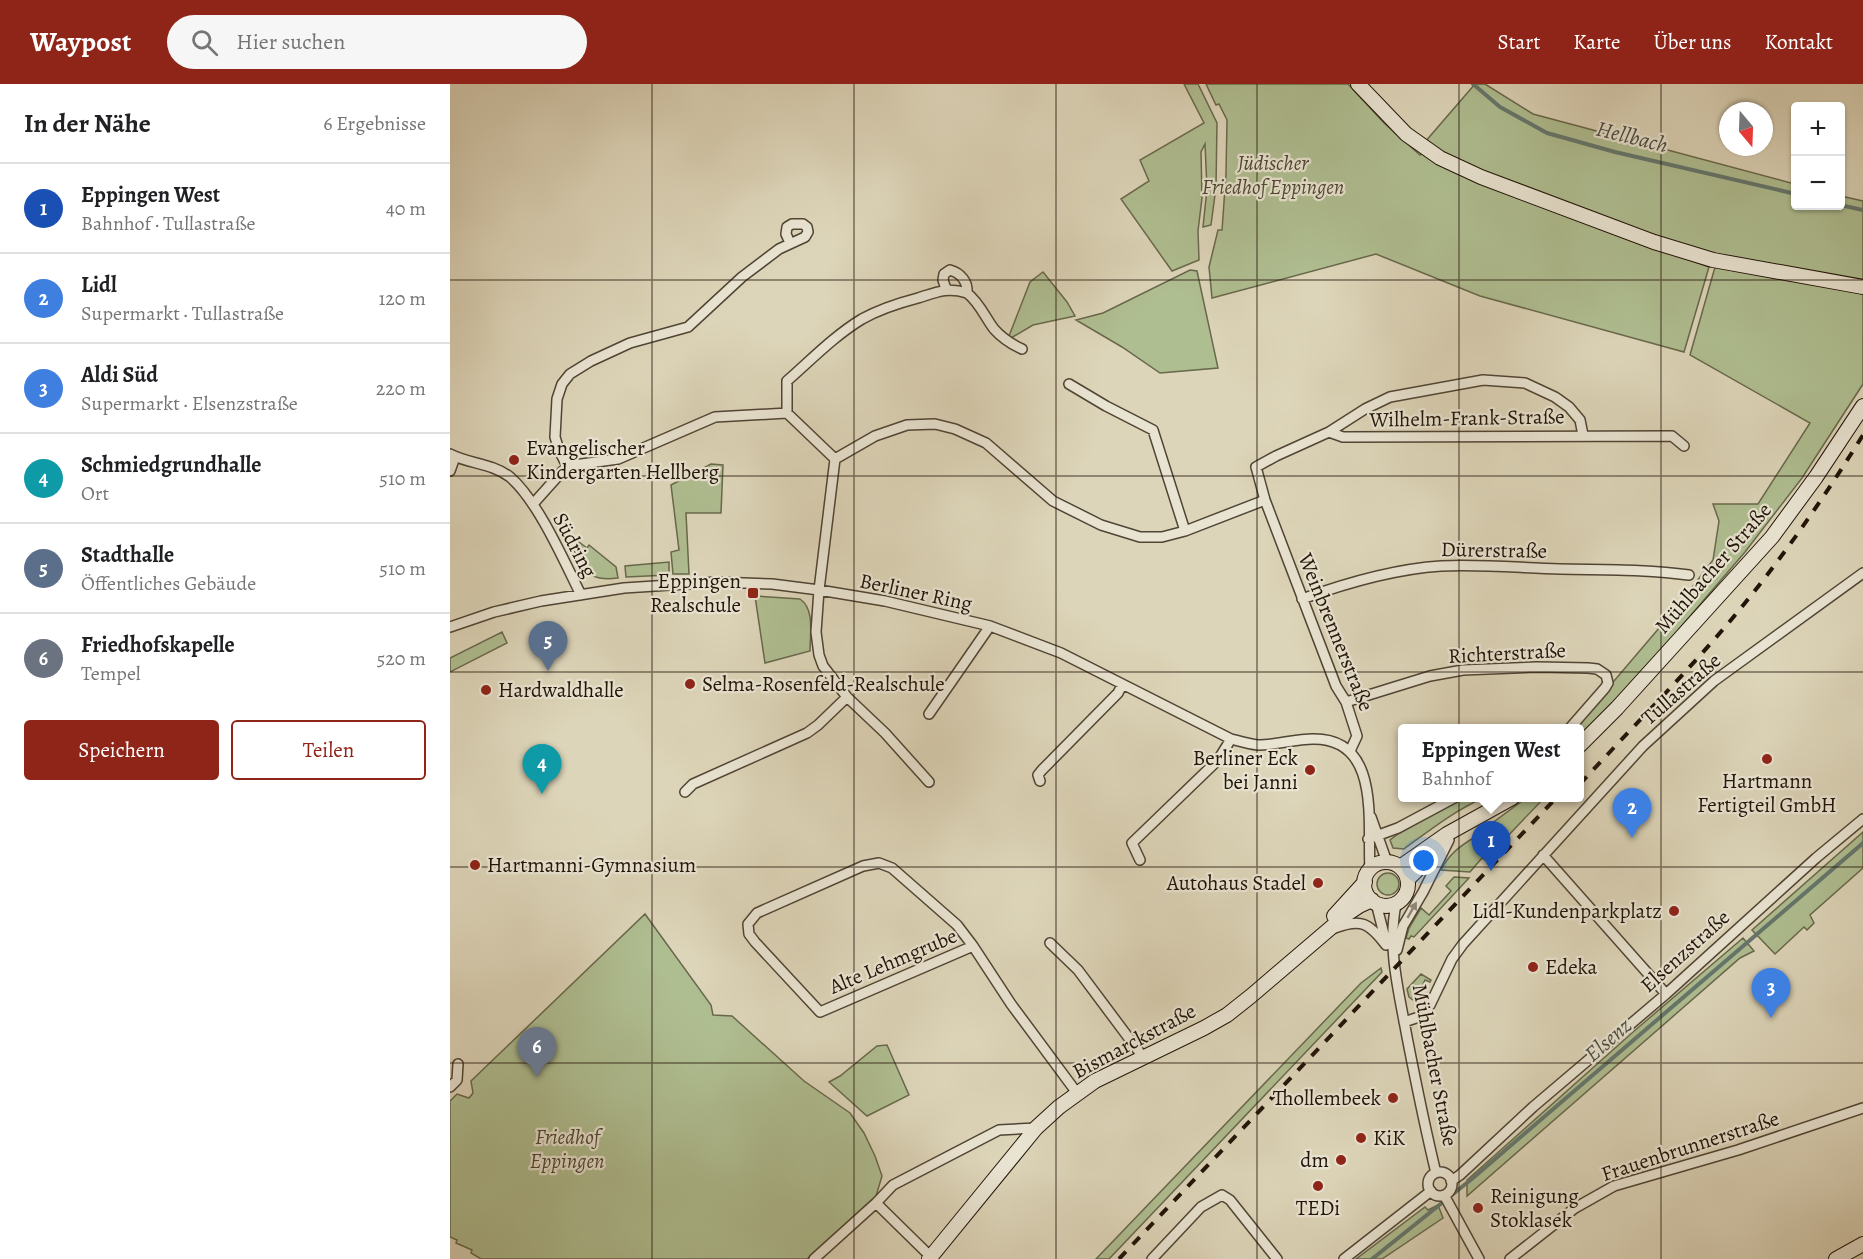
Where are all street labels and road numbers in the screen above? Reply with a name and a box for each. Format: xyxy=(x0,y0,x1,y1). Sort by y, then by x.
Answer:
street label: Wilhelm-Frank-Straße xyxy=(1368,402,1565,434)
street label: Mühlbacher Straße xyxy=(1648,497,1778,639)
street label: Südring xyxy=(546,508,604,583)
street label: Dürerstraße xyxy=(1441,535,1547,565)
street label: Weinbrennerstraße xyxy=(1291,548,1380,715)
street label: Berliner Ring xyxy=(857,566,975,618)
street label: Richterstraße xyxy=(1447,636,1567,670)
street label: Tullastraße xyxy=(1635,647,1727,731)
street label: Elsenzstraße xyxy=(1634,903,1736,999)
street label: Alte Lehmgrube xyxy=(824,922,961,1001)
street label: Mühlbacher Straße xyxy=(1406,981,1464,1149)
street label: Bismarckstraße xyxy=(1067,997,1201,1085)
street label: Frauenbrunnerstraße xyxy=(1597,1104,1783,1188)

